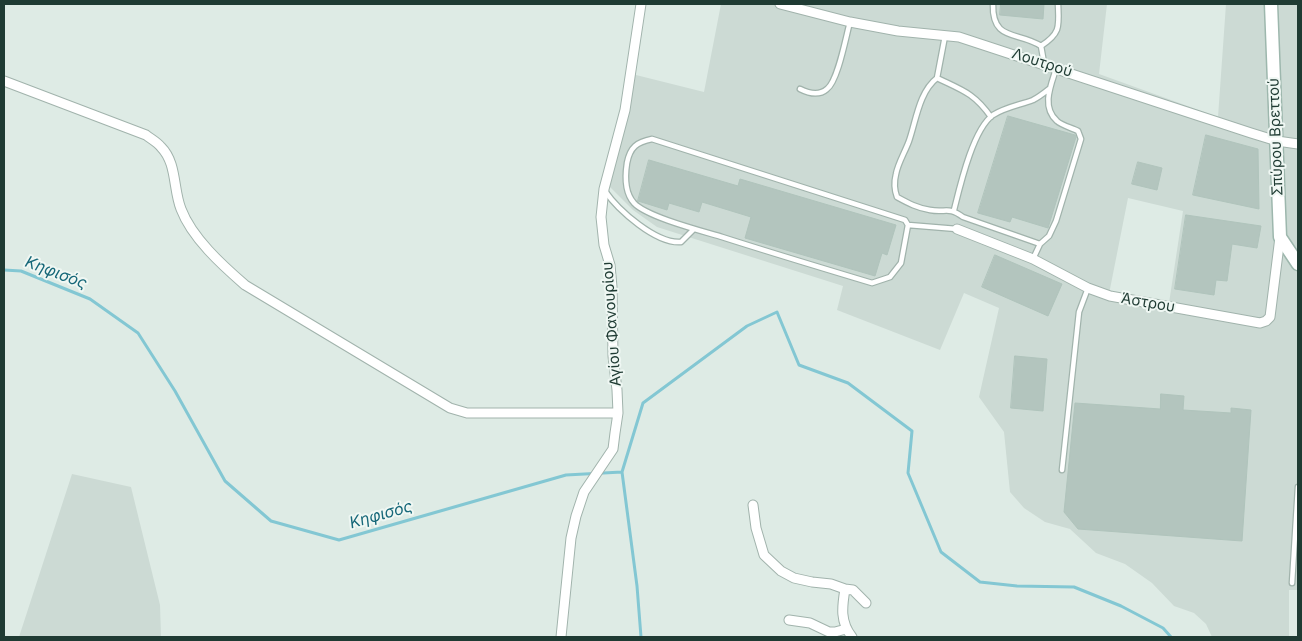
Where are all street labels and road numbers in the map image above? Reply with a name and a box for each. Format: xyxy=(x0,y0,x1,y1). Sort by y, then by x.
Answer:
street label: Λουτρού xyxy=(1010,45,1074,81)
street label: Σπύρου Βρεττού xyxy=(1265,78,1287,196)
street label: Αγίου Φανουρίου xyxy=(599,261,625,387)
street label: Άστρου xyxy=(1120,289,1176,317)

